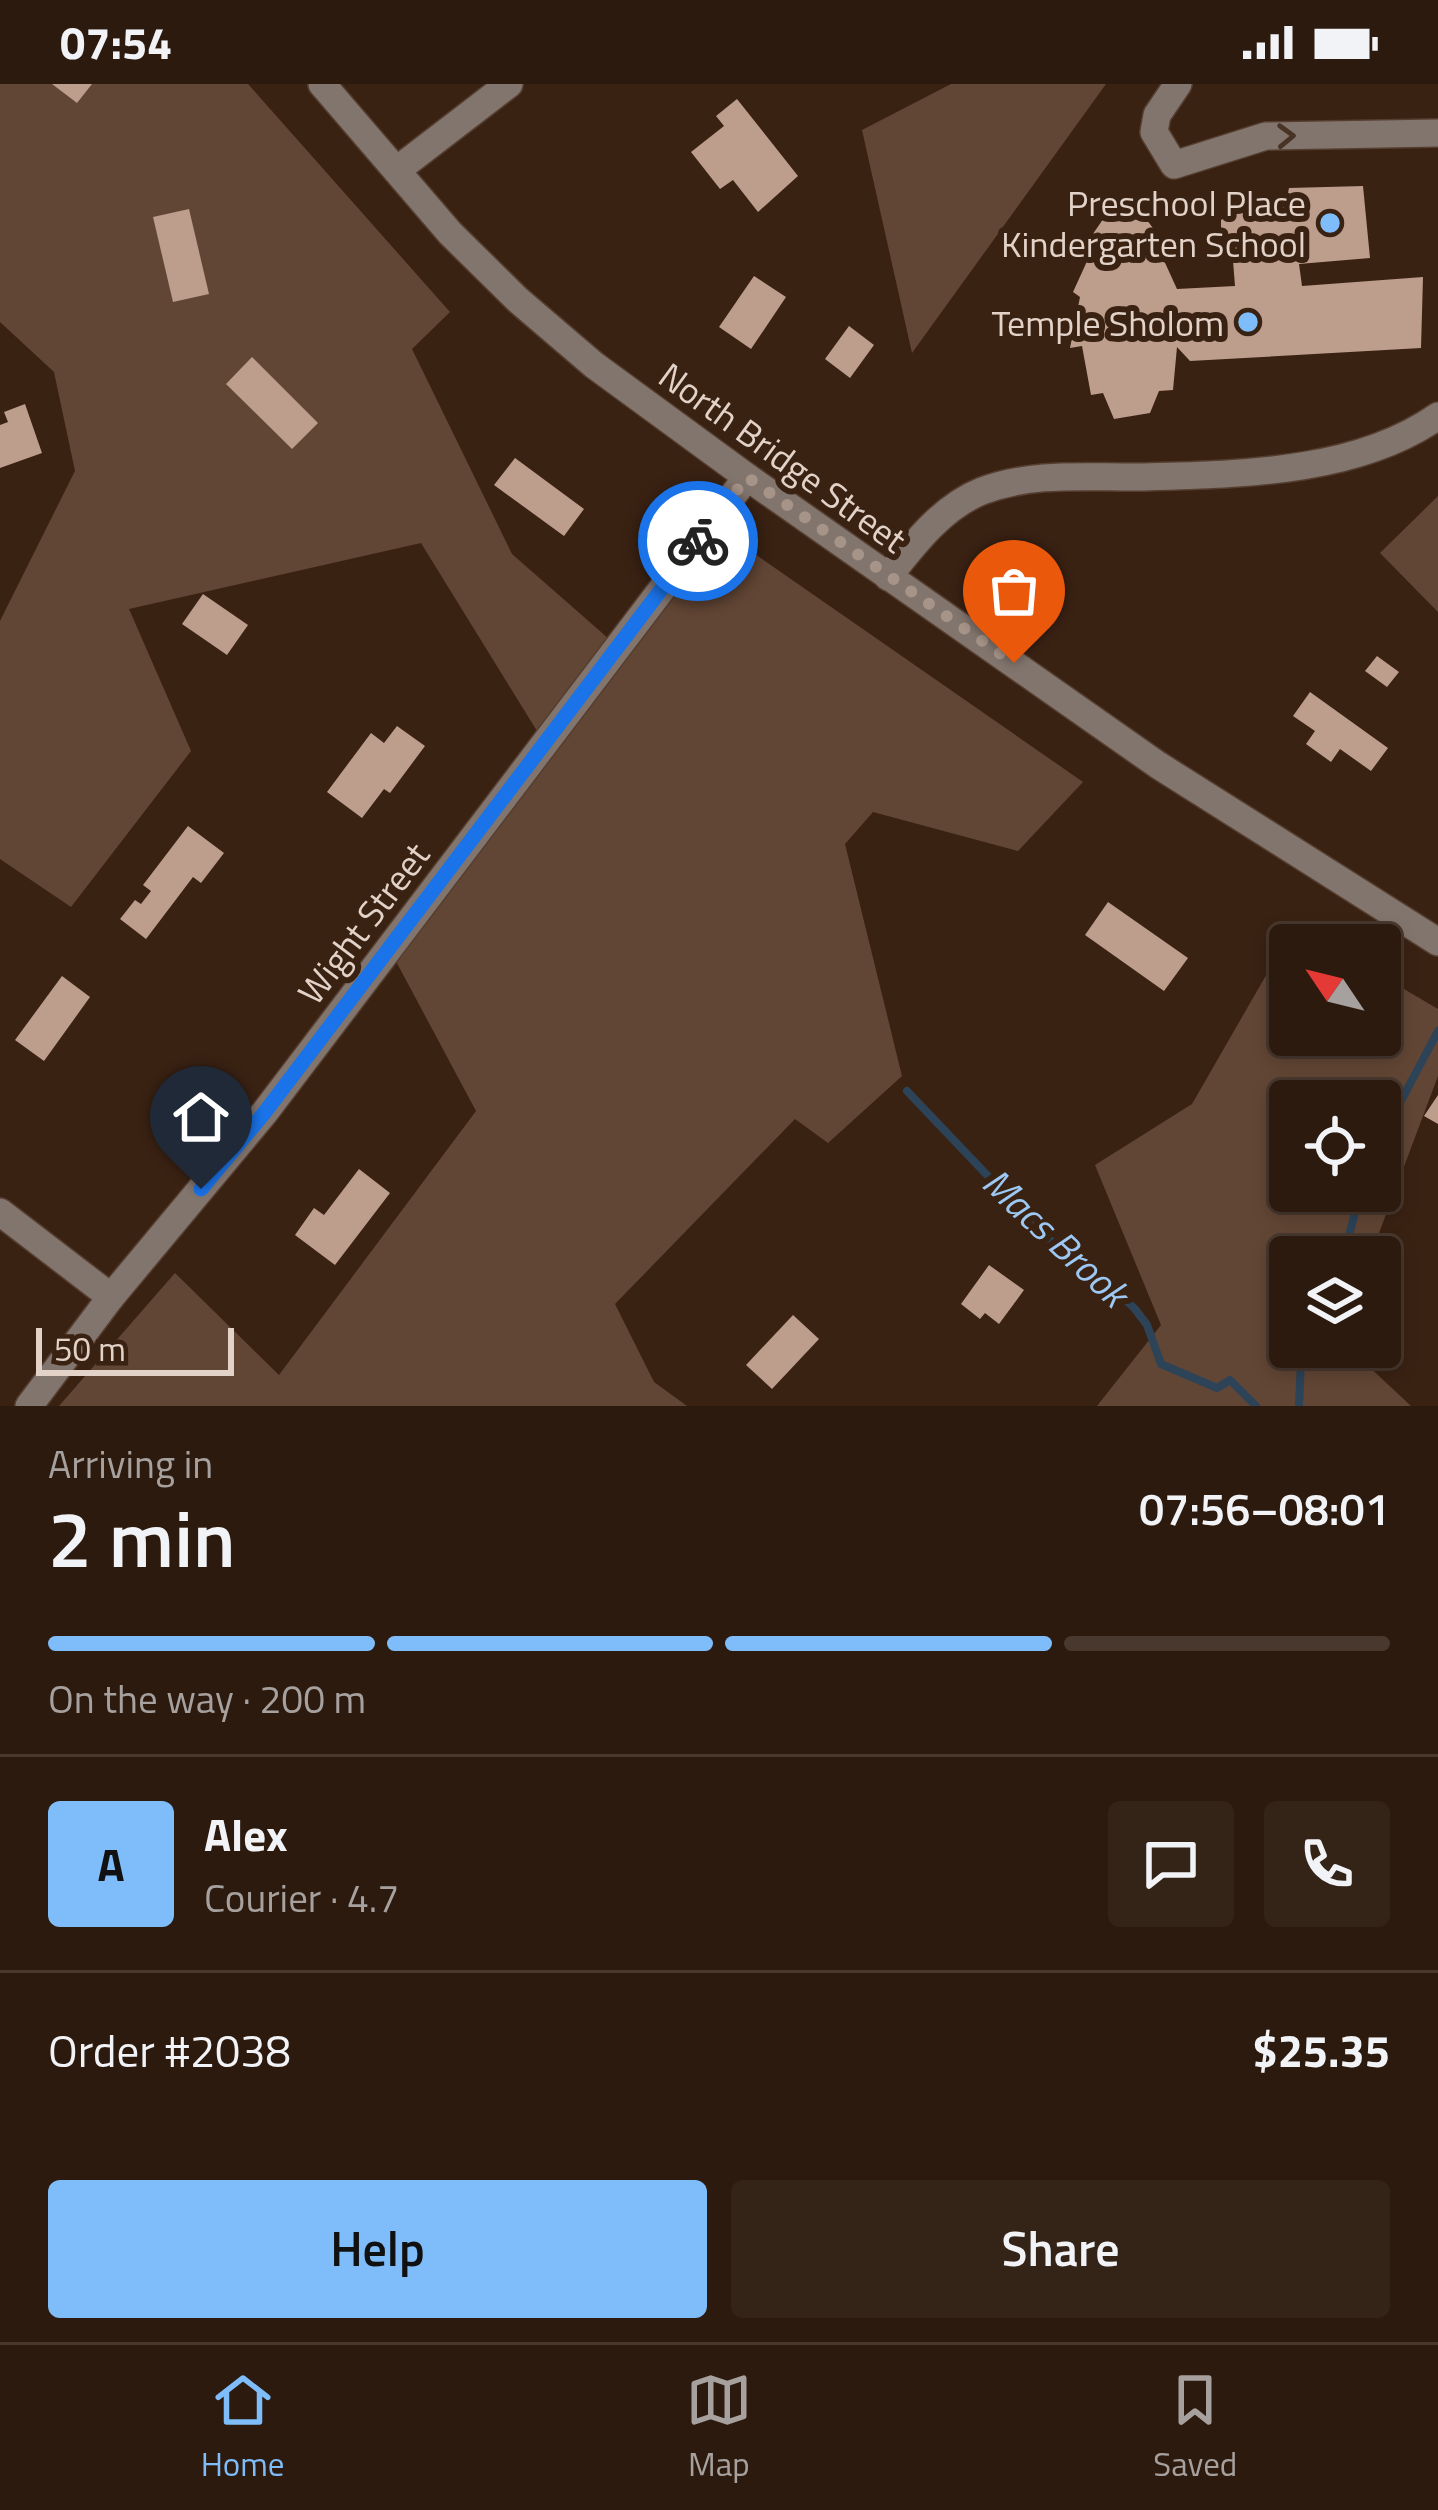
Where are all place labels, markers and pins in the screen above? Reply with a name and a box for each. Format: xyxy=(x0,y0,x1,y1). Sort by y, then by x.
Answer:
place label: Preschool Place Kindergarten School xyxy=(1001,175,1306,271)
marker: Preschool Place Kindergarten School xyxy=(1317,210,1343,236)
place label: Temple Sholom xyxy=(991,295,1224,350)
marker: Temple Sholom xyxy=(1235,309,1261,335)
pin xyxy=(963,540,1065,663)
pin xyxy=(150,1066,252,1189)

